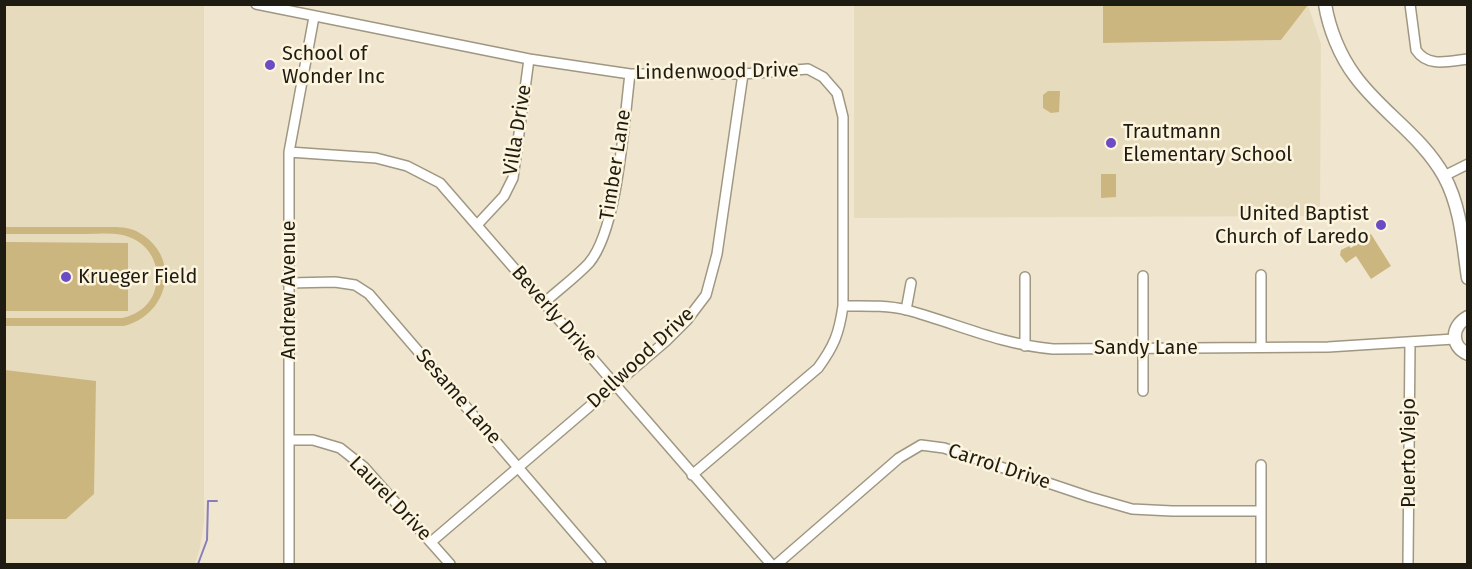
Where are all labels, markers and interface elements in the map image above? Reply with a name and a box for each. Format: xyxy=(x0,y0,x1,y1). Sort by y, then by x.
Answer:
place label: School of Wonder Inc xyxy=(282,42,385,89)
marker: School of Wonder Inc xyxy=(263,58,277,72)
street label: Lindenwood Drive xyxy=(635,59,799,85)
street label: Villa Drive xyxy=(499,83,537,177)
street label: Timber Lane xyxy=(595,108,637,222)
place label: Trautmann Elementary School xyxy=(1123,120,1292,167)
marker: Trautmann Elementary School xyxy=(1104,136,1118,150)
place label: United Baptist Church of Laredo xyxy=(1215,202,1369,249)
marker: United Baptist Church of Laredo xyxy=(1374,218,1388,232)
street label: Andrew Avenue xyxy=(277,220,301,360)
street label: Beverly Drive xyxy=(506,261,602,367)
place label: Krueger Field xyxy=(78,265,197,289)
marker: Krueger Field xyxy=(59,270,73,284)
street label: Dellwood Drive xyxy=(583,302,699,414)
street label: Sandy Lane xyxy=(1094,336,1198,360)
street label: Sesame Lane xyxy=(410,344,506,450)
street label: Puerto Viejo xyxy=(1397,398,1421,508)
street label: Carrol Drive xyxy=(945,439,1053,495)
street label: Laurel Drive xyxy=(344,452,436,546)

